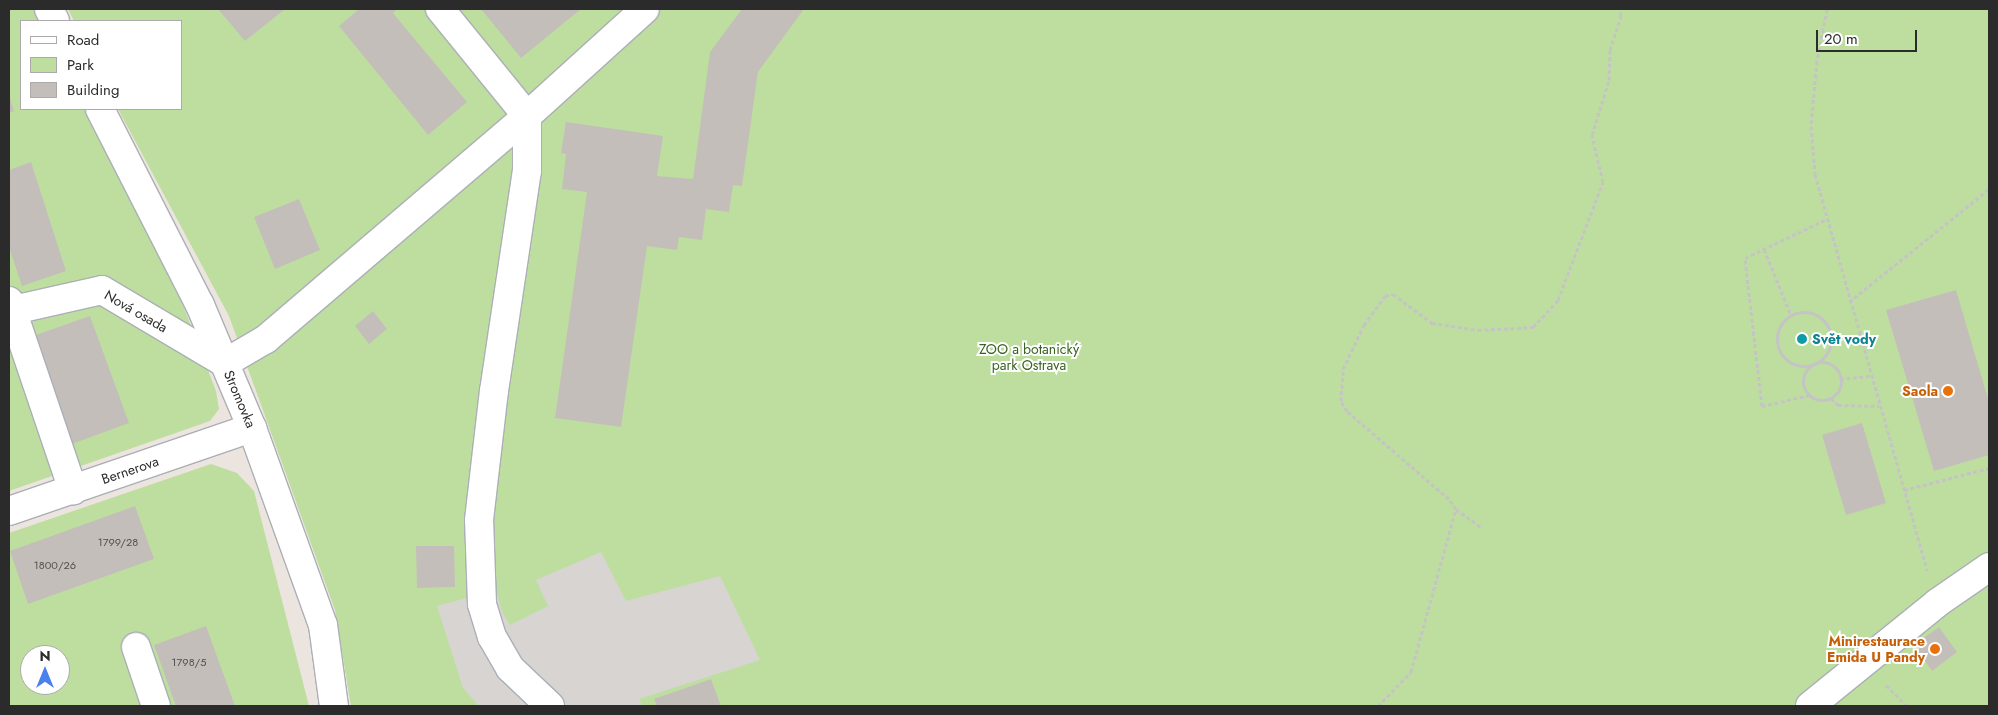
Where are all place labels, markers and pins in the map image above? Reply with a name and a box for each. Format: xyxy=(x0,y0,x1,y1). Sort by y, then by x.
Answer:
place label: Svět vody xyxy=(1812,331,1876,347)
marker: Svět vody xyxy=(1796,333,1808,345)
place label: Saola xyxy=(1902,383,1938,399)
marker: Saola xyxy=(1942,385,1954,397)
place label: Minirestaurace Emida U Pandy xyxy=(1827,633,1925,666)
marker: Minirestaurace Emida U Pandy xyxy=(1929,643,1941,655)

